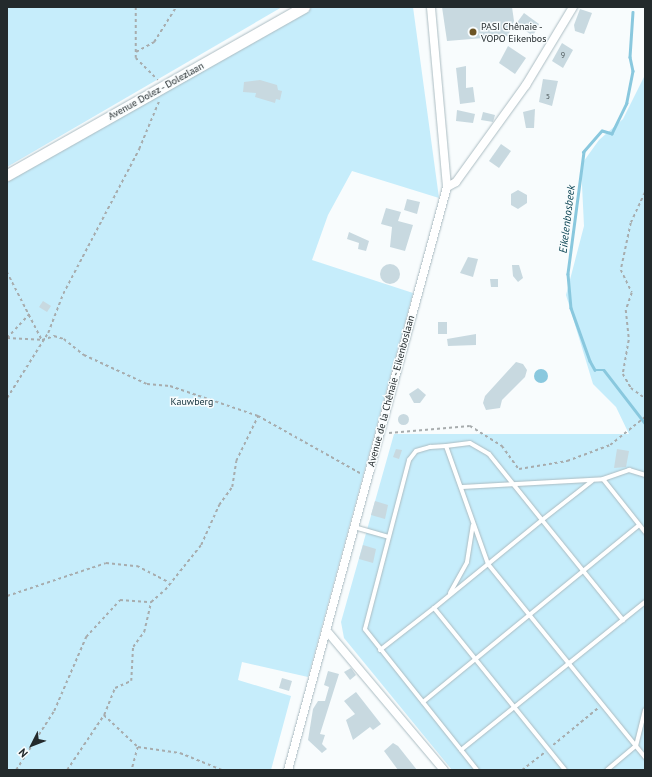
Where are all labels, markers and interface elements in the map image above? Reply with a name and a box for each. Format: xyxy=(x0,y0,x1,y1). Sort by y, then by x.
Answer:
place label: PASI Chênaie - VOPO Eikenbos xyxy=(481,20,546,44)
marker: PASI Chênaie - VOPO Eikenbos xyxy=(468,27,478,37)
house number: 9 xyxy=(561,50,565,60)
street label: Avenue Dolez - Dolezlaan xyxy=(105,59,207,123)
house number: 5 xyxy=(546,92,550,102)
water label: Eikelenbosbeek xyxy=(556,184,578,254)
street label: Avenue de la Chênaie - Eikenboslaan xyxy=(365,313,417,469)
park label: Kauwberg xyxy=(171,396,213,408)
north arrow xyxy=(12,725,52,765)
text: N xyxy=(15,746,31,760)

